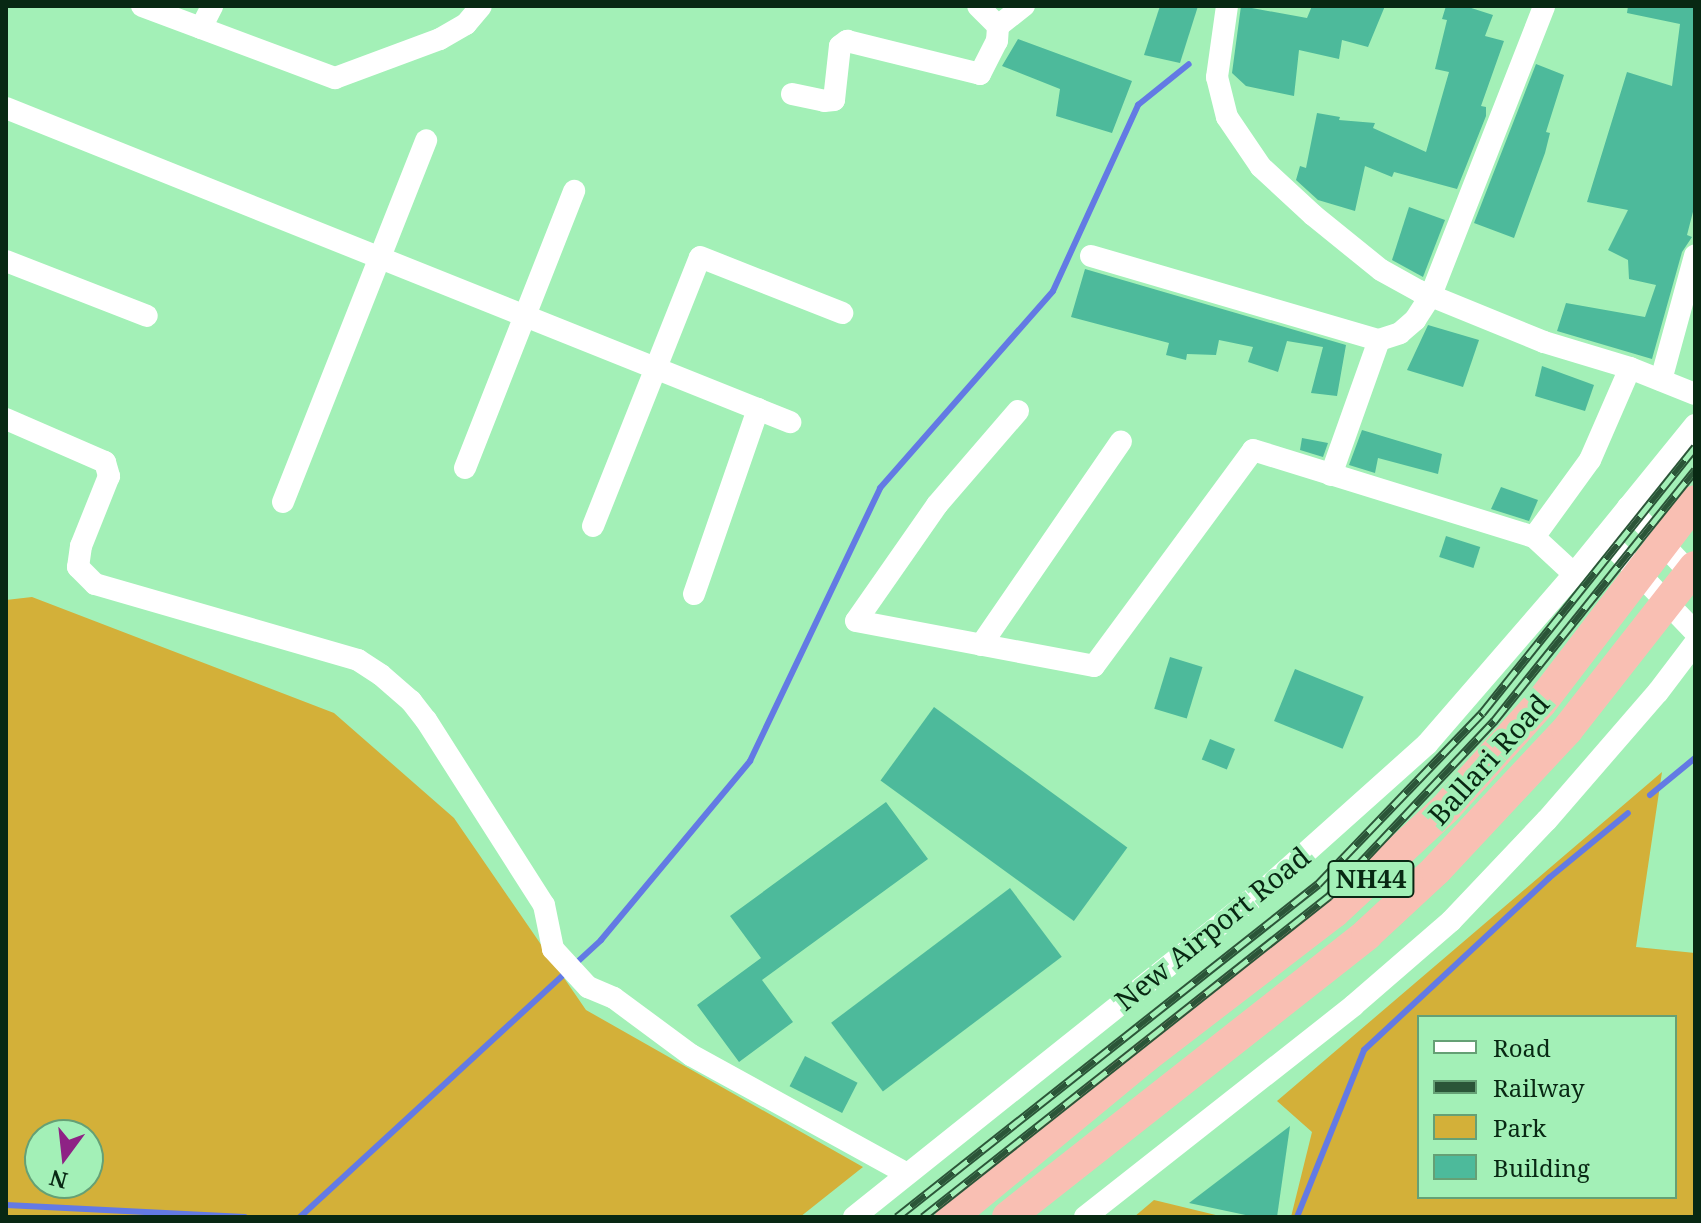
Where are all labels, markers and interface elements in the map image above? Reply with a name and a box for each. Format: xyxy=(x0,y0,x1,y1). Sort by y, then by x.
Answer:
street label: Ballari Road xyxy=(1421,687,1555,831)
street label: New Airport Road xyxy=(1108,839,1316,1017)
road number: NH44 xyxy=(1327,857,1415,901)
legend xyxy=(1417,1015,1677,1199)
text: Road xyxy=(1493,1031,1551,1064)
text: Railway xyxy=(1493,1071,1585,1104)
text: Park xyxy=(1493,1111,1546,1144)
north arrow xyxy=(24,1119,104,1199)
text: Building xyxy=(1493,1151,1590,1184)
text: N xyxy=(46,1164,71,1197)

